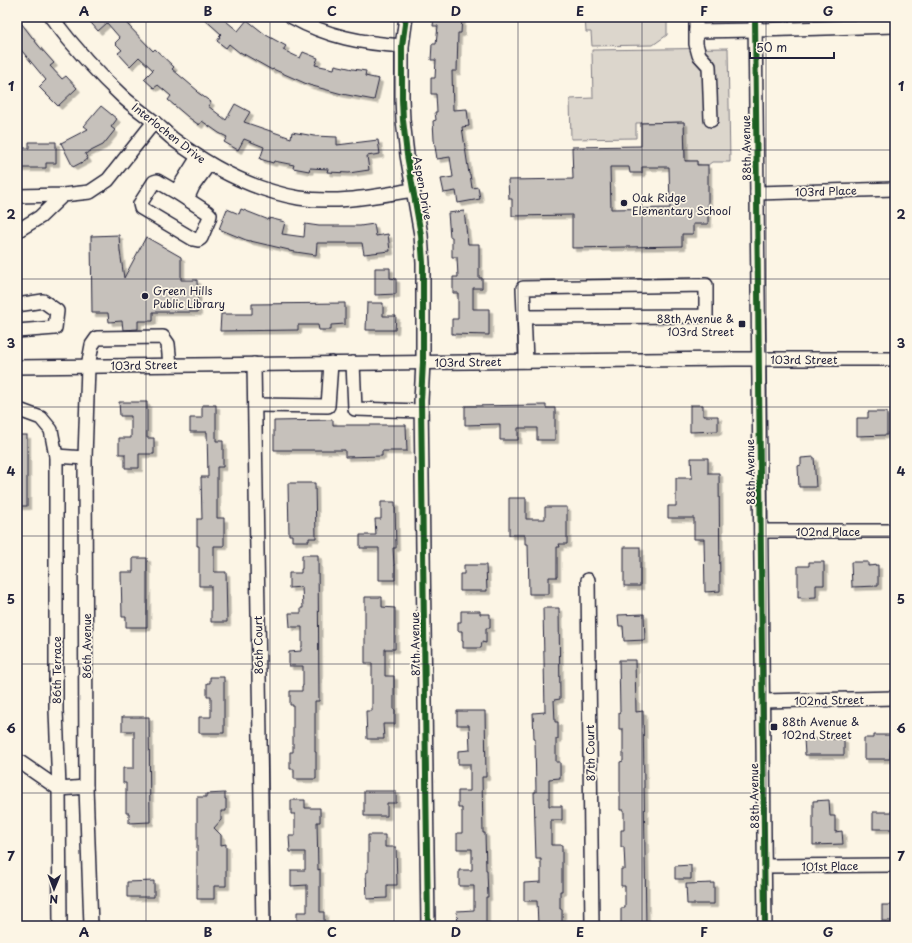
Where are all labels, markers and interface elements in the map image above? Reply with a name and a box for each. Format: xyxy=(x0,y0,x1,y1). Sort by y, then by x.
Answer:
text: A xyxy=(79,1,89,20)
text: B xyxy=(204,1,213,20)
text: C xyxy=(327,1,337,20)
text: D xyxy=(451,1,461,20)
text: E xyxy=(576,1,584,20)
text: F xyxy=(700,1,708,20)
text: G xyxy=(823,1,833,20)
scale bar xyxy=(750,34,834,60)
text: 50 m xyxy=(756,38,787,56)
text: 1 xyxy=(8,76,14,95)
text: 1 xyxy=(898,76,904,95)
street label: Interlochen Drive xyxy=(128,99,210,167)
street label: 88th Avenue xyxy=(737,115,755,181)
street label: Aspen Drive xyxy=(409,155,437,221)
street label: 103rd Place xyxy=(795,181,857,201)
place label: Oak Ridge Elementary School xyxy=(632,189,731,219)
marker: Oak Ridge Elementary School xyxy=(619,198,629,208)
text: 2 xyxy=(6,204,16,223)
text: 2 xyxy=(896,204,906,223)
place label: Green Hills Public Library xyxy=(153,282,225,312)
marker: Green Hills Public Library xyxy=(140,291,150,301)
place label: 88th Avenue & 103rd Street xyxy=(657,310,735,340)
marker: 88th Avenue & 103rd Street xyxy=(737,319,747,329)
text: 3 xyxy=(7,333,16,352)
text: 3 xyxy=(897,333,906,352)
street label: 103rd Street xyxy=(771,351,838,368)
street label: 103rd Street xyxy=(434,353,502,371)
street label: 103rd Street xyxy=(110,356,178,374)
street label: 88th Avenue xyxy=(741,439,759,505)
text: 4 xyxy=(7,461,16,480)
text: 4 xyxy=(897,461,906,480)
street label: 102nd Place xyxy=(796,523,860,540)
text: 5 xyxy=(7,589,15,608)
text: 5 xyxy=(897,589,905,608)
street label: 87th Avenue xyxy=(406,612,424,676)
street label: 86th Avenue xyxy=(78,613,95,679)
street label: 86th Court xyxy=(249,615,267,674)
street label: 86th Terrace xyxy=(48,636,65,704)
street label: 102nd Street xyxy=(794,691,864,709)
place label: 88th Avenue & 102nd Street xyxy=(782,713,859,743)
text: 6 xyxy=(6,718,16,737)
text: 6 xyxy=(896,718,906,737)
marker: 88th Avenue & 102nd Street xyxy=(769,722,779,732)
street label: 87th Court xyxy=(581,724,599,782)
street label: 88th Avenue xyxy=(745,763,763,829)
text: 7 xyxy=(7,846,15,865)
text: 7 xyxy=(897,846,905,865)
street label: 101st Place xyxy=(802,857,859,875)
north arrow xyxy=(34,869,74,909)
text: N xyxy=(49,891,58,908)
text: A xyxy=(79,922,89,941)
text: B xyxy=(204,922,213,941)
text: C xyxy=(327,922,337,941)
text: D xyxy=(451,922,461,941)
text: E xyxy=(576,922,584,941)
text: F xyxy=(700,922,708,941)
text: G xyxy=(823,922,833,941)

